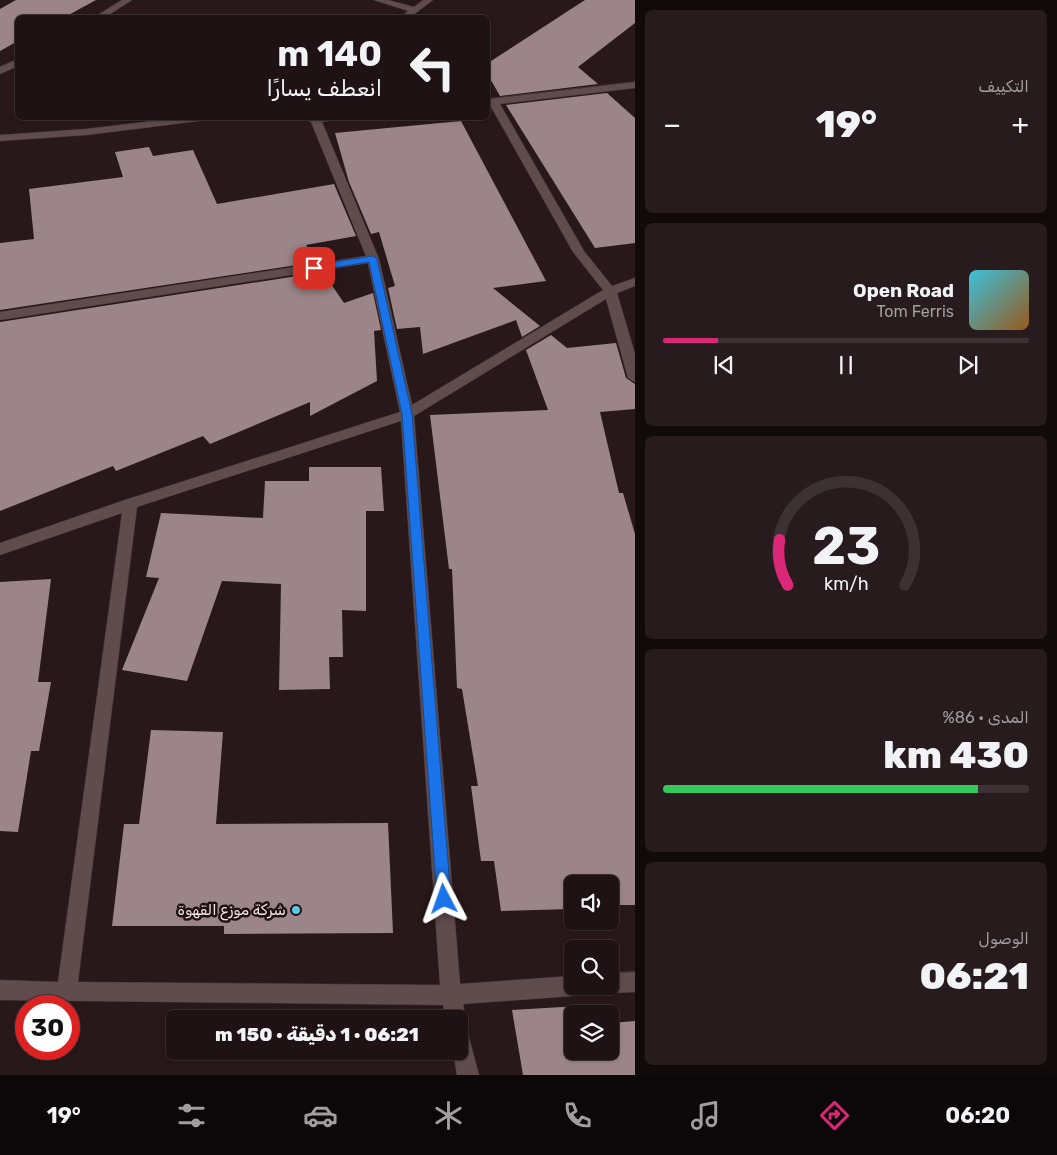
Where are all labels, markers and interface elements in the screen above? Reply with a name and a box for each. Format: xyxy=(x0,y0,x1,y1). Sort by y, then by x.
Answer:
text: 140 m xyxy=(277,33,382,75)
icon: left xyxy=(400,35,465,100)
text: انعطف يسارًا xyxy=(266,75,382,102)
text: التكييف xyxy=(978,77,1029,96)
text: 19° xyxy=(816,101,877,147)
text: − xyxy=(663,108,681,141)
text: + xyxy=(1012,108,1029,141)
pin xyxy=(293,247,335,289)
icon: arrive xyxy=(300,254,328,282)
text: Open Road xyxy=(853,279,954,302)
text: Tom Ferris xyxy=(877,302,954,321)
icon: previous xyxy=(710,351,738,379)
icon: pause xyxy=(832,351,860,379)
icon: next xyxy=(954,351,982,379)
text: 23 xyxy=(812,515,880,577)
text: km/h xyxy=(824,573,868,594)
text: المدى · 86% xyxy=(943,708,1029,727)
text: 430 km xyxy=(883,732,1029,778)
position arrow xyxy=(417,872,469,924)
map controls xyxy=(564,875,619,1060)
button: sound xyxy=(564,875,619,930)
place label: شركة موزع القهوة xyxy=(178,901,286,921)
marker: شركة موزع القهوة xyxy=(290,904,302,916)
text: الوصول xyxy=(979,929,1029,948)
button: search xyxy=(564,940,619,995)
text: 06:21 xyxy=(920,953,1029,999)
speed limit sign: 30 xyxy=(15,995,80,1060)
button: layers xyxy=(564,1005,619,1060)
text: 06:21 · 1 دقيقة · 150 m xyxy=(215,1023,419,1046)
icon: filters xyxy=(174,1098,209,1133)
icon: car xyxy=(303,1098,338,1133)
icon: climate xyxy=(431,1098,466,1133)
icon: phone xyxy=(560,1098,595,1133)
icon: music xyxy=(688,1098,723,1133)
icon: directions xyxy=(817,1098,852,1133)
text: 19° xyxy=(47,1102,81,1129)
text: 06:20 xyxy=(945,1102,1010,1129)

